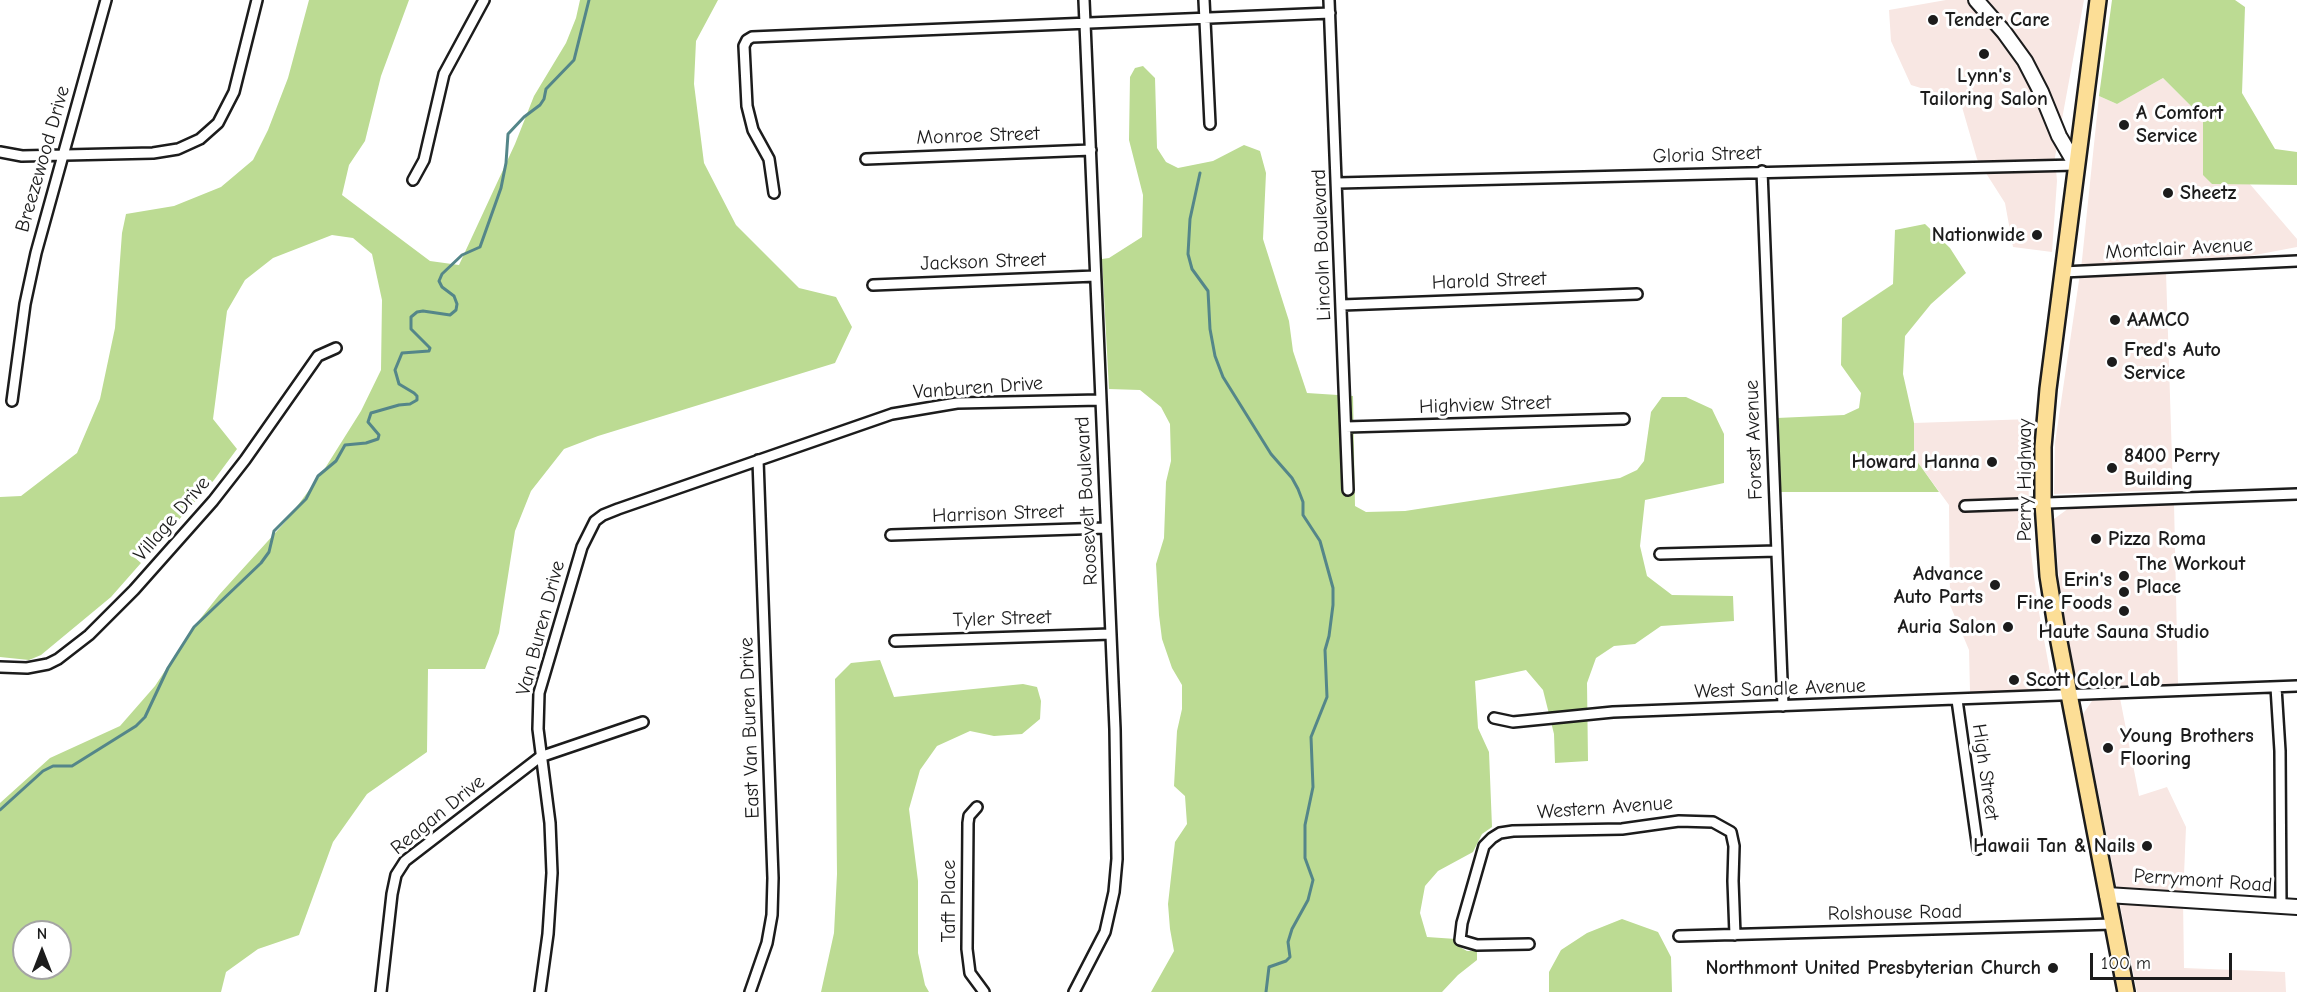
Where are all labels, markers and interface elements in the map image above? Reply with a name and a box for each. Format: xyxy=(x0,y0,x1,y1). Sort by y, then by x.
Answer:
place label: Tender Care xyxy=(1945,8,2049,32)
marker: Tender Care xyxy=(1926,13,1940,27)
marker: Lynn's Tailoring Salon xyxy=(1977,47,1991,61)
place label: Lynn's Tailoring Salon xyxy=(1920,64,2048,111)
street label: Breezewood Drive xyxy=(11,83,75,235)
place label: A Comfort Service xyxy=(2136,101,2223,148)
marker: A Comfort Service xyxy=(2117,118,2131,132)
street label: Monroe Street xyxy=(916,122,1040,150)
street label: Gloria Street xyxy=(1652,141,1762,169)
street label: Lincoln Boulevard xyxy=(1307,169,1337,321)
place label: Sheetz xyxy=(2180,181,2236,205)
marker: Sheetz xyxy=(2161,186,2175,200)
place label: Nationwide xyxy=(1932,223,2025,247)
marker: Nationwide xyxy=(2030,228,2044,242)
street label: Montclair Avenue xyxy=(2105,233,2253,265)
street label: Jackson Street xyxy=(920,248,1046,276)
street label: Harold Street xyxy=(1431,267,1547,295)
place label: AAMCO xyxy=(2127,308,2190,332)
marker: AAMCO xyxy=(2108,313,2122,327)
place label: Fred's Auto Service xyxy=(2124,338,2221,385)
marker: Fred's Auto Service xyxy=(2105,355,2119,369)
street label: Vanburen Drive xyxy=(912,371,1044,405)
street label: Forest Avenue xyxy=(1740,380,1768,500)
street label: Highview Street xyxy=(1419,391,1551,419)
street label: Roosevelt Boulevard xyxy=(1071,416,1103,586)
street label: Perry Highway xyxy=(2013,418,2037,542)
place label: 8400 Perry Building xyxy=(2124,444,2220,491)
place label: Howard Hanna xyxy=(1851,450,1980,474)
marker: Howard Hanna xyxy=(1985,455,1999,469)
marker: 8400 Perry Building xyxy=(2105,461,2119,475)
street label: Village Drive xyxy=(129,472,215,566)
street label: Harrison Street xyxy=(932,500,1064,528)
place label: Pizza Roma xyxy=(2108,527,2206,551)
marker: Pizza Roma xyxy=(2089,532,2103,546)
place label: The Workout Place xyxy=(2136,552,2245,599)
street label: Van Buren Drive xyxy=(511,558,571,698)
place label: Advance Auto Parts xyxy=(1894,562,1983,609)
place label: Erin's Fine Foods xyxy=(2016,568,2112,615)
marker: The Workout Place xyxy=(2117,569,2131,583)
marker: Advance Auto Parts xyxy=(1988,578,2002,592)
marker: Erin's Fine Foods xyxy=(2117,585,2131,599)
marker: Haute Sauna Studio xyxy=(2117,604,2131,618)
street label: Tyler Street xyxy=(952,605,1052,633)
place label: Auria Salon xyxy=(1897,615,1996,639)
marker: Auria Salon xyxy=(2001,620,2015,634)
place label: Haute Sauna Studio xyxy=(2039,620,2209,644)
street label: East Van Buren Drive xyxy=(735,637,765,819)
place label: Scott Color Lab xyxy=(2026,668,2160,692)
marker: Scott Color Lab xyxy=(2007,673,2021,687)
street label: West Sandle Avenue xyxy=(1694,674,1866,704)
street label: High Street xyxy=(1966,722,2004,822)
place label: Young Brothers Flooring xyxy=(2120,724,2254,771)
marker: Young Brothers Flooring xyxy=(2101,741,2115,755)
street label: Reagan Drive xyxy=(386,770,490,860)
street label: Western Avenue xyxy=(1536,791,1674,825)
place label: Hawaii Tan & Nails xyxy=(1973,834,2135,858)
marker: Hawaii Tan & Nails xyxy=(2140,839,2154,853)
street label: Taft Place xyxy=(937,860,961,942)
street label: Perrymont Road xyxy=(2133,864,2273,898)
street label: Rolshouse Road xyxy=(1827,900,1963,926)
north arrow xyxy=(12,920,72,980)
text: N xyxy=(37,925,47,943)
scale bar xyxy=(2093,941,2236,979)
text: 100 m xyxy=(2101,953,2151,974)
place label: Northmont United Presbyterian Church xyxy=(1705,956,2041,980)
marker: Northmont United Presbyterian Church xyxy=(2046,961,2060,975)

